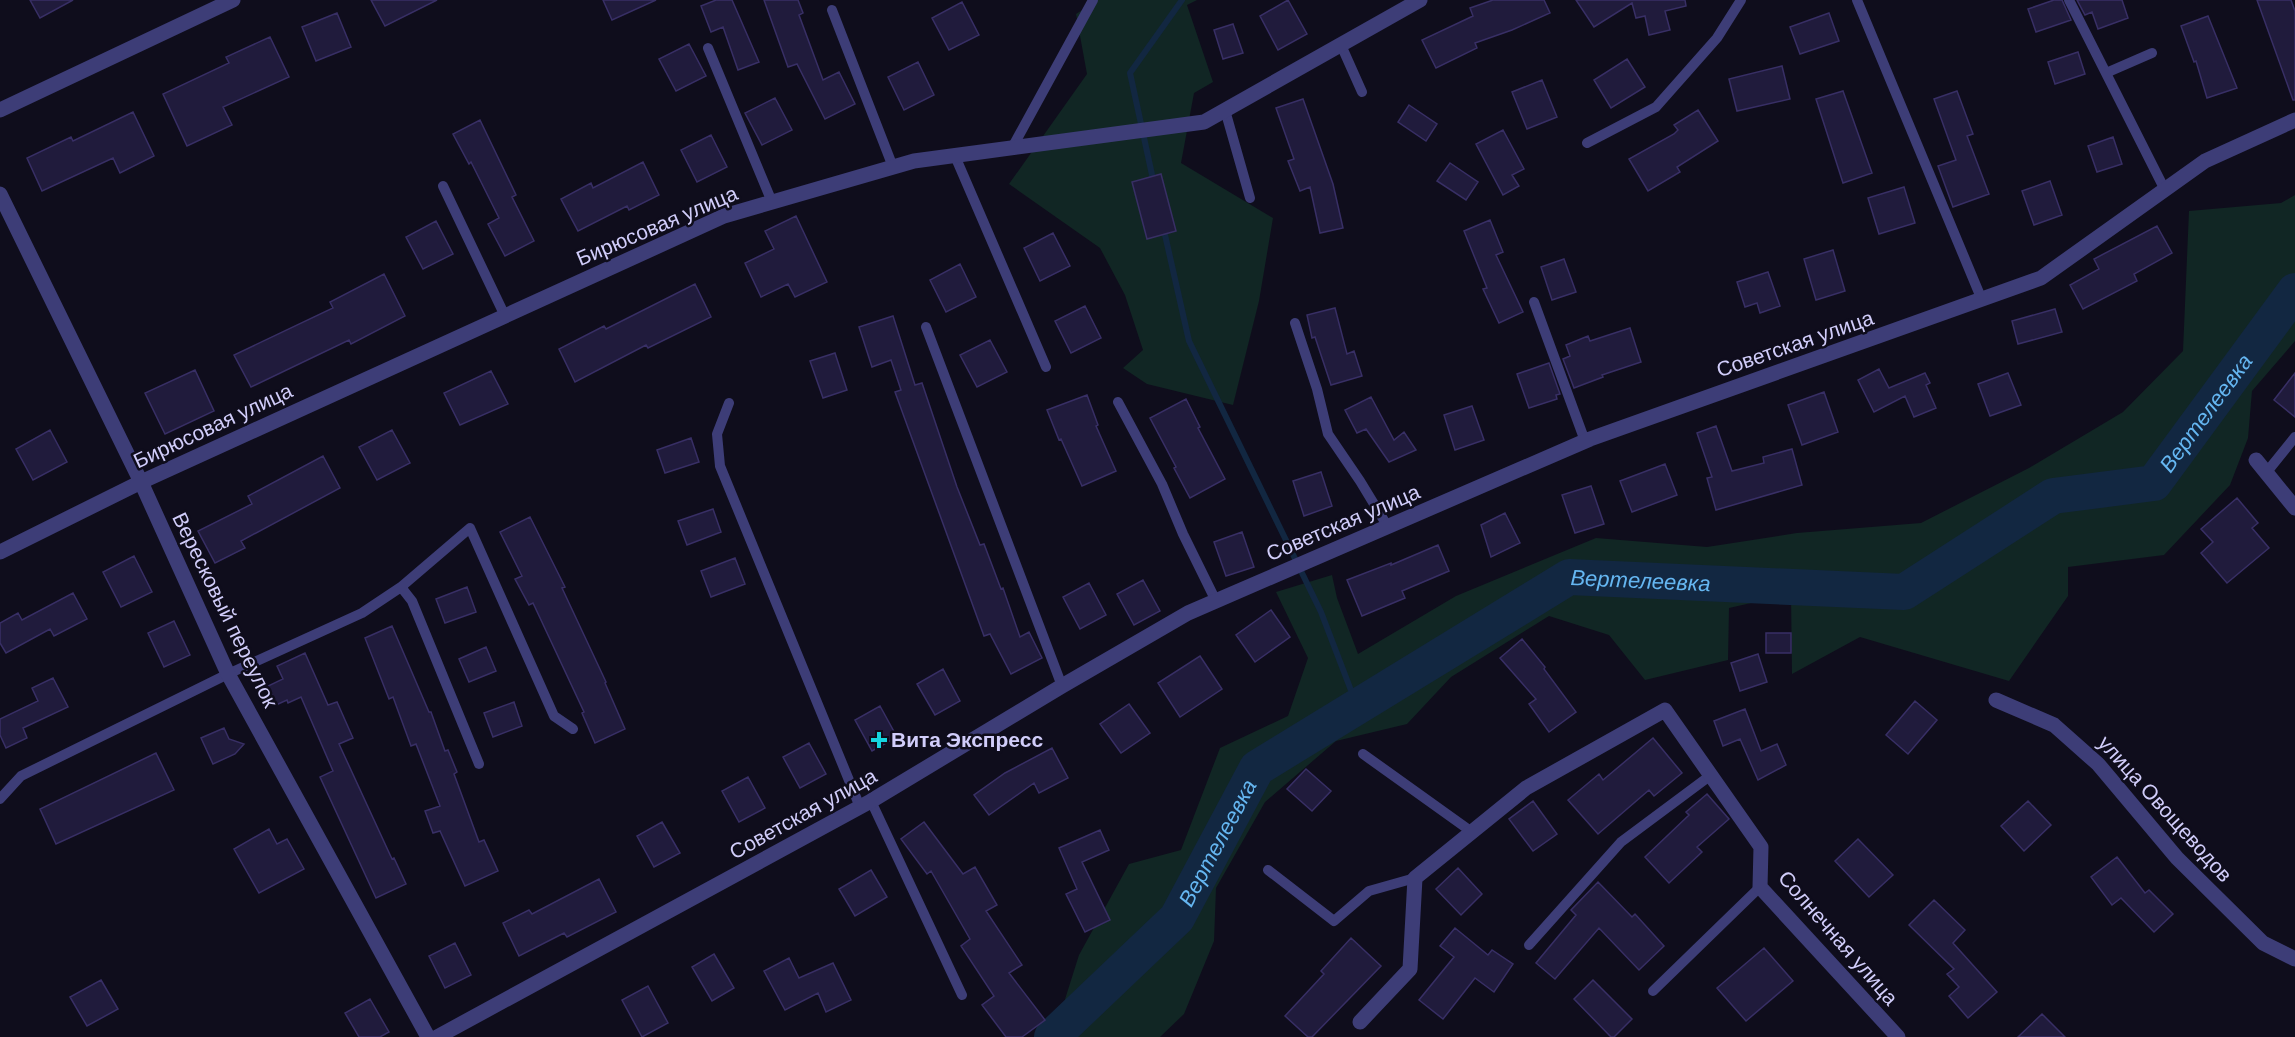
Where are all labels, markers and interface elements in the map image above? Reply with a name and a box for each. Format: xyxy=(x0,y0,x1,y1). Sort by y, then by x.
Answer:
street label: Бирюсовая улица xyxy=(572,179,742,273)
street label: Советская улица xyxy=(1713,304,1878,384)
water label: Вертелеевка xyxy=(2153,348,2259,478)
street label: Бирюсовая улица xyxy=(129,377,297,475)
street label: Советская улица xyxy=(1262,478,1425,568)
street label: Вересковый переулок xyxy=(166,508,285,713)
water label: Вертелеевка xyxy=(1570,563,1711,598)
place label: Вита Экспресс xyxy=(891,726,1043,754)
street label: улица Овощеводов xyxy=(2092,730,2238,888)
marker: Вита Экспресс xyxy=(872,733,886,747)
street label: Советская улица xyxy=(724,762,882,866)
water label: Вертелеевка xyxy=(1172,774,1263,911)
street label: Солнечная улица xyxy=(1772,865,1905,1012)

